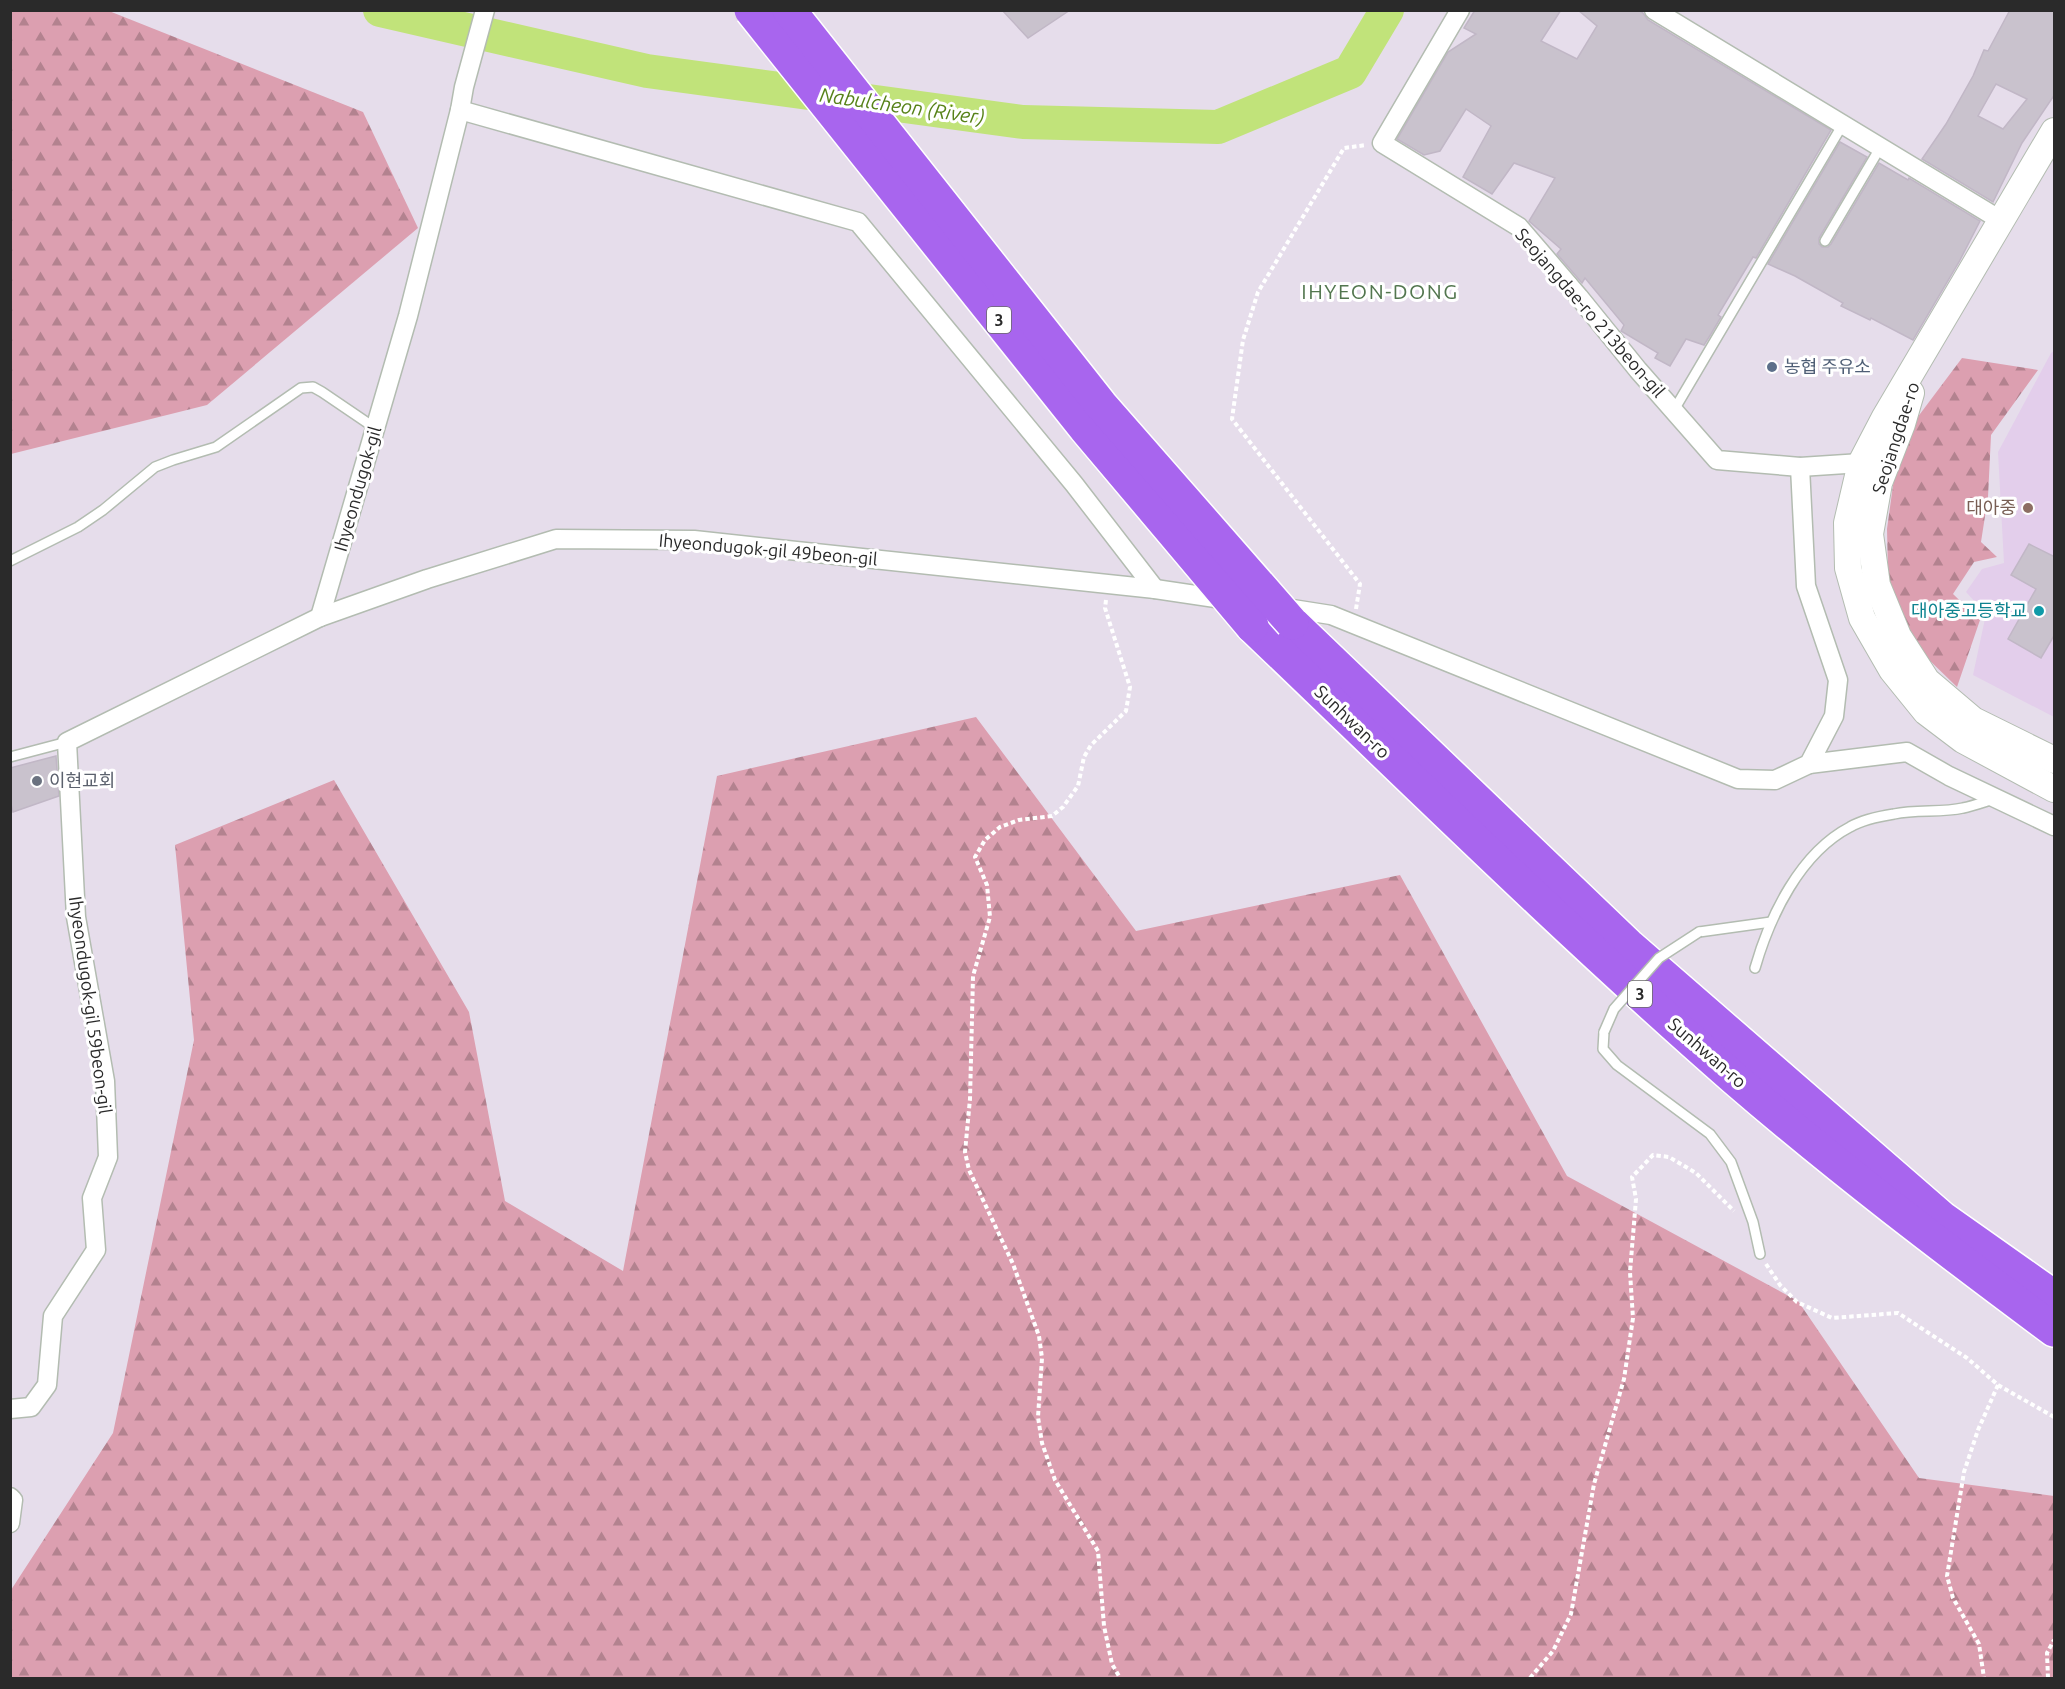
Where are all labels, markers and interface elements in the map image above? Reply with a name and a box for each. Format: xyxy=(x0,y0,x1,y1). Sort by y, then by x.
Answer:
water label: Nabulcheon (River) xyxy=(818,83,986,128)
street label: Seojangdae-ro 213beon-gil xyxy=(1512,224,1670,401)
district label: IHYEON-DONG xyxy=(1301,279,1459,303)
road number: 3 xyxy=(987,307,1011,333)
place label: 농협 주유소 xyxy=(1784,356,1871,376)
marker: 농협 주유소 xyxy=(1765,360,1779,374)
street label: Seojangdae-ro xyxy=(1868,379,1923,496)
street label: Ihyeondugok-gil xyxy=(330,424,385,554)
place label: 대아중 xyxy=(1966,497,2016,517)
marker: 대아중 xyxy=(2021,501,2035,515)
street label: Ihyeondugok-gil 49beon-gil xyxy=(658,529,879,569)
place label: 대아중고등학교 xyxy=(1911,600,2027,620)
marker: 대아중고등학교 xyxy=(2032,604,2046,618)
street label: Sunhwan-ro xyxy=(1311,681,1394,762)
place label: 이현교회 xyxy=(49,770,115,790)
marker: 이현교회 xyxy=(30,774,44,788)
street label: Ihyeondugok-gil 59beon-gil xyxy=(66,895,116,1115)
road number: 3 xyxy=(1628,981,1652,1007)
street label: Sunhwan-ro xyxy=(1665,1013,1751,1091)

